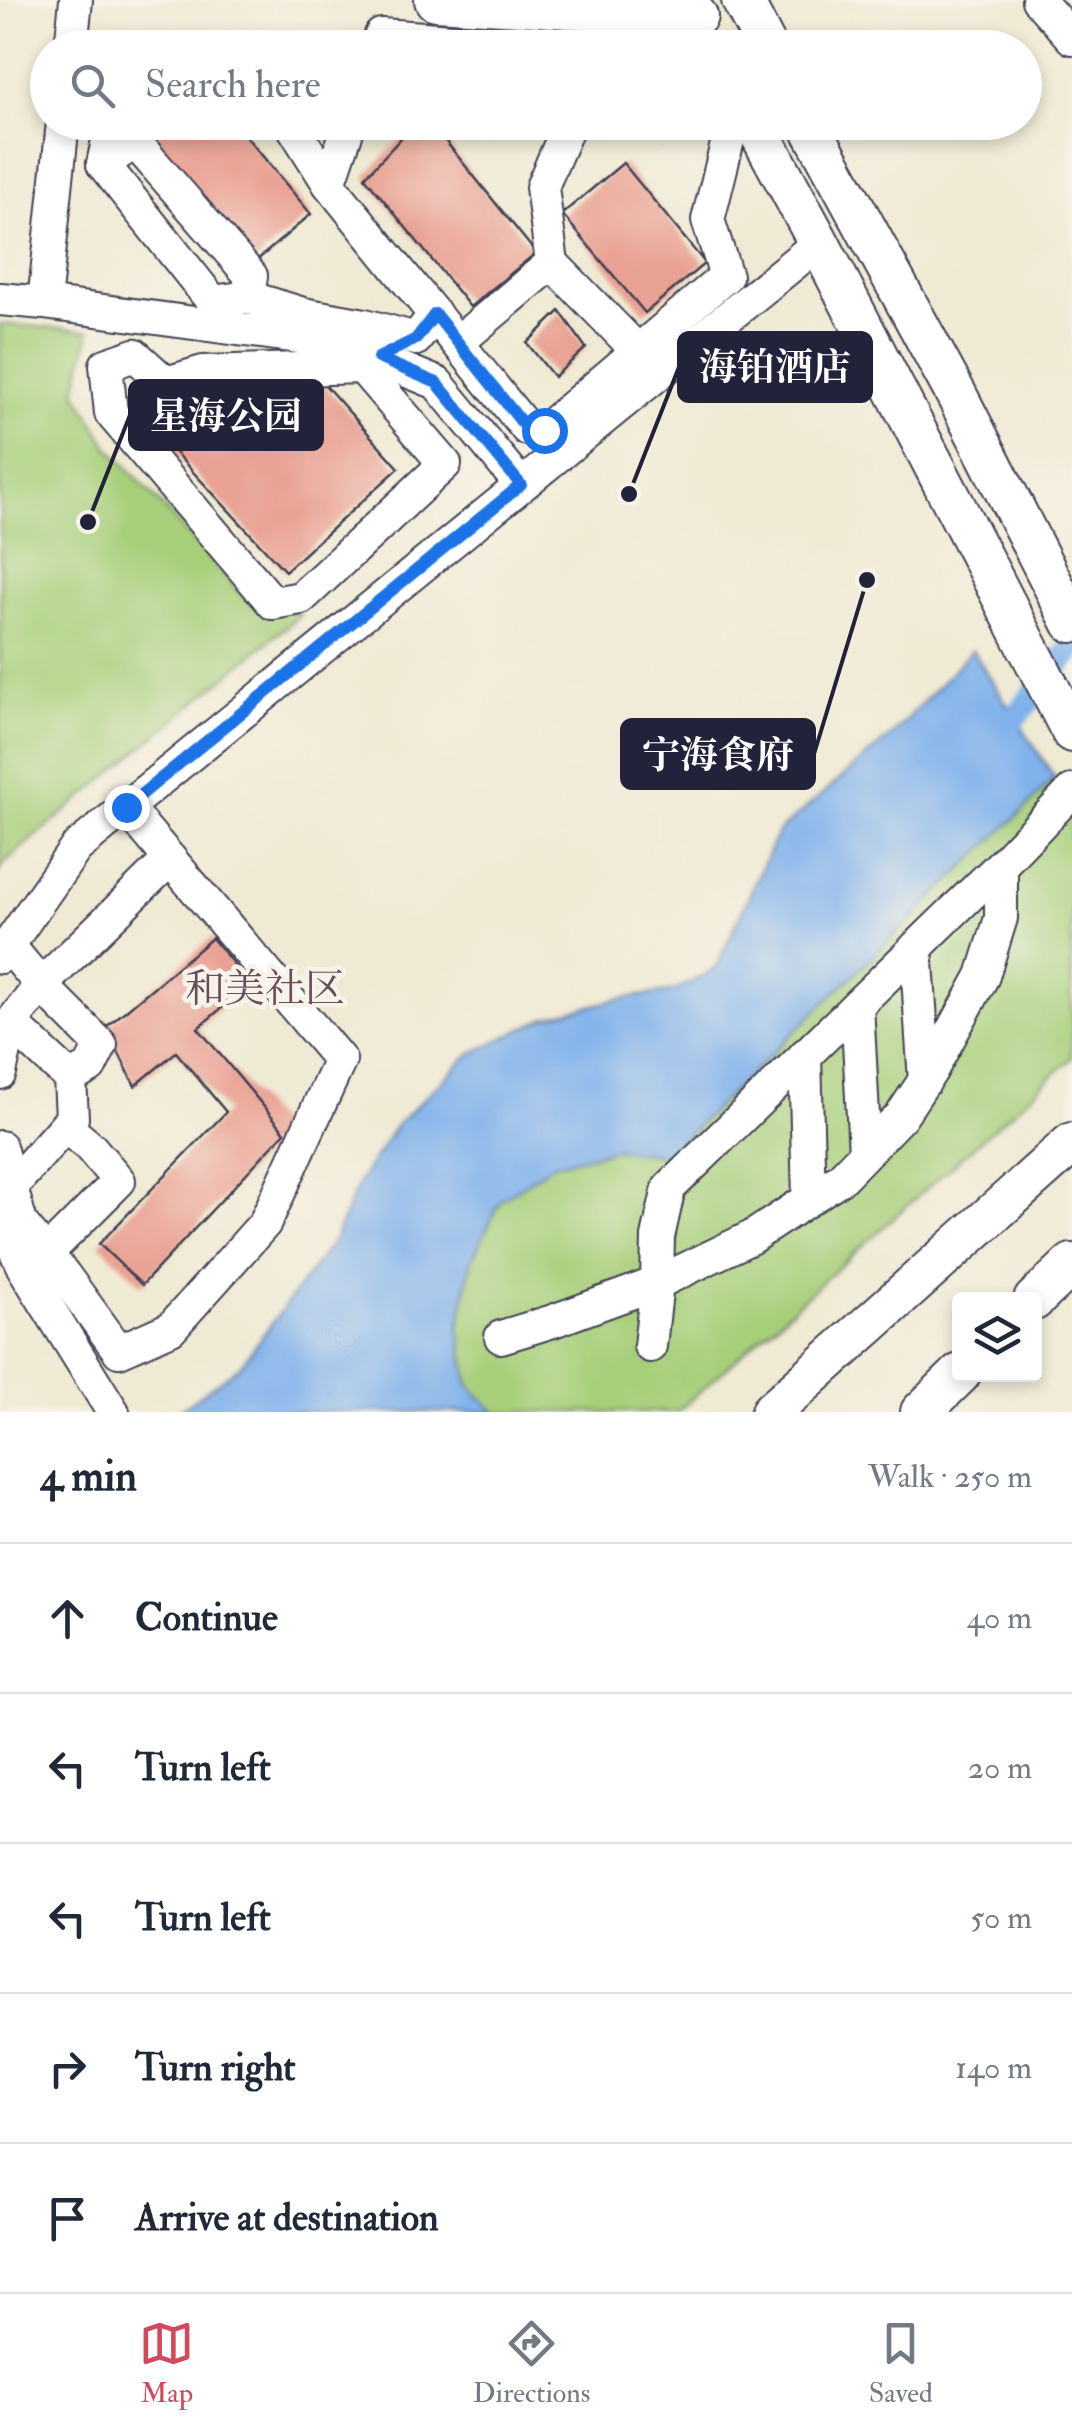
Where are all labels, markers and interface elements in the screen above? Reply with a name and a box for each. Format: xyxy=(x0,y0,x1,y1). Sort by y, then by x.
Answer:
search box xyxy=(30,30,1042,140)
icon: search xyxy=(65,58,120,113)
text: Search here xyxy=(145,61,321,109)
callout: 海铂酒店 xyxy=(679,333,871,401)
text: 海铂酒店 xyxy=(699,344,851,392)
callout: 星海公园 xyxy=(130,381,322,449)
text: 星海公园 xyxy=(150,393,302,441)
route start xyxy=(522,408,568,454)
callout: 宁海食府 xyxy=(622,720,814,788)
text: 宁海食府 xyxy=(642,732,794,780)
route end xyxy=(104,785,150,831)
district label: 和美社区 xyxy=(185,964,345,1015)
map controls xyxy=(952,1292,1042,1382)
button: layers xyxy=(952,1292,1042,1382)
text: 4 min xyxy=(40,1451,137,1503)
text: Walk · 250 m xyxy=(868,1457,1032,1497)
icon: ahead xyxy=(40,1591,95,1646)
text: Continue xyxy=(135,1594,278,1642)
text: 40 m xyxy=(967,1598,1032,1638)
icon: left xyxy=(40,1741,95,1796)
text: Turn left xyxy=(135,1744,271,1792)
text: 20 m xyxy=(968,1748,1032,1788)
icon: left xyxy=(40,1891,95,1946)
text: Turn left xyxy=(135,1894,271,1942)
text: 50 m xyxy=(970,1898,1032,1938)
icon: right xyxy=(40,2041,95,2096)
text: Turn right xyxy=(135,2044,296,2092)
text: 140 m xyxy=(955,2048,1032,2088)
icon: arrive xyxy=(40,2191,95,2246)
text: Arrive at destination xyxy=(135,2194,439,2242)
tab: Map xyxy=(139,2316,194,2411)
tab: Directions xyxy=(473,2316,590,2411)
tab: Saved xyxy=(869,2316,933,2411)

